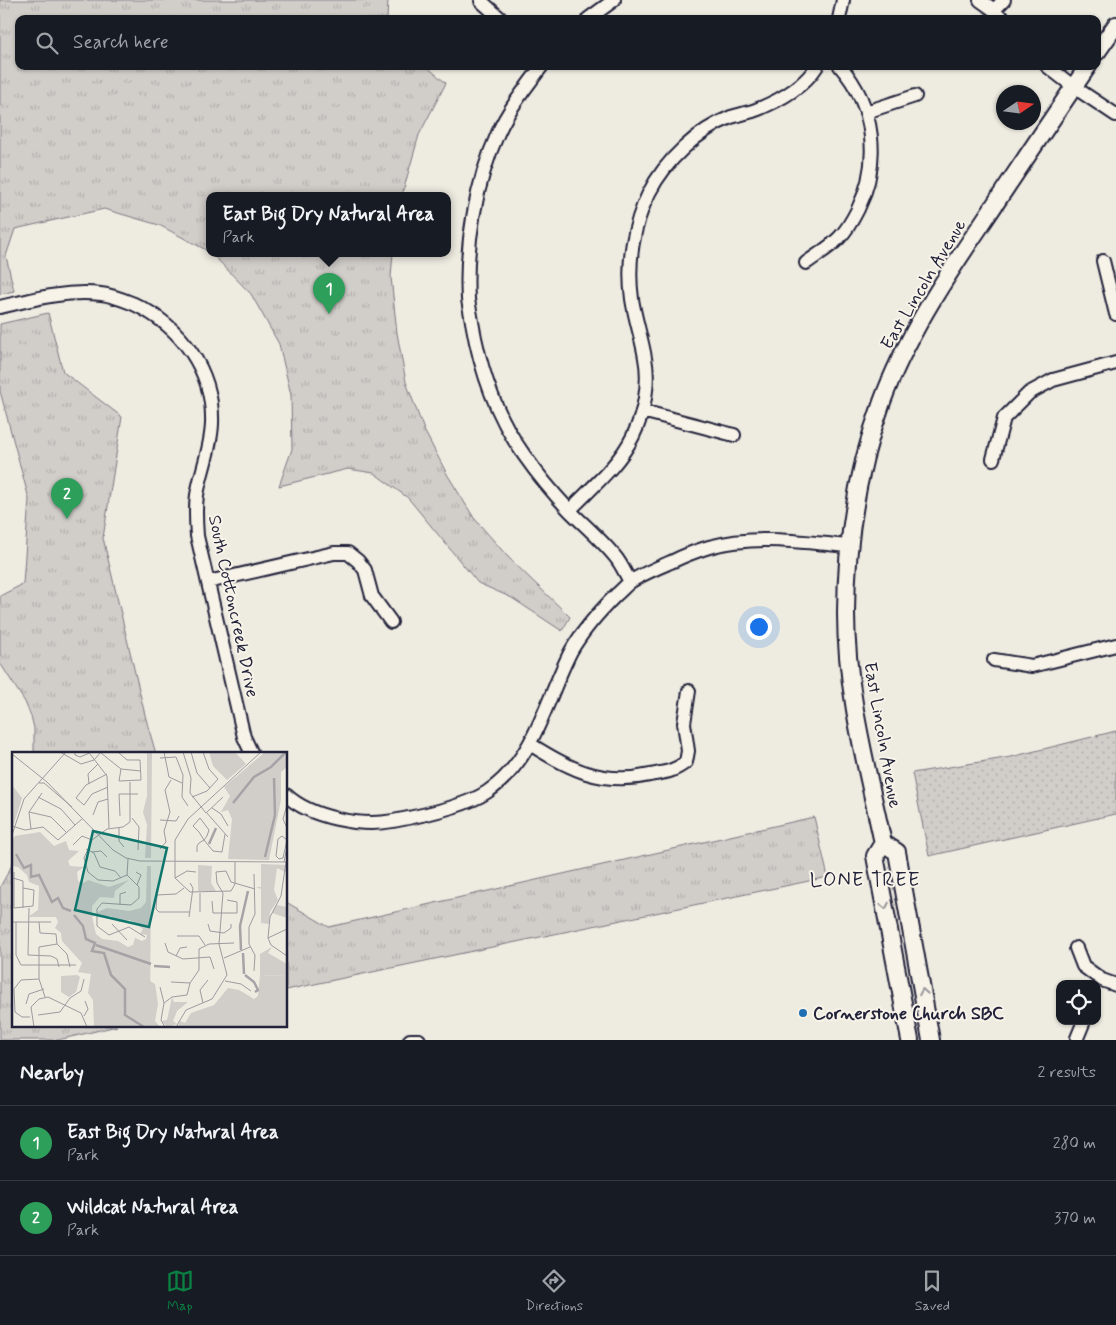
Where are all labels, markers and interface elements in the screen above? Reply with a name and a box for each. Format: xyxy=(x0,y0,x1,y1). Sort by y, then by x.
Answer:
search box xyxy=(15,15,1101,70)
icon: search xyxy=(33,29,61,57)
text: Search here xyxy=(73,30,169,55)
north arrow xyxy=(996,85,1041,130)
popup xyxy=(206,192,451,257)
text: East Big Dry Natural Area xyxy=(223,202,434,227)
street label: East Lincoln Avenue xyxy=(876,215,972,354)
text: Park xyxy=(223,227,254,248)
pin: 1 xyxy=(313,273,345,314)
pin: 2 xyxy=(51,478,83,519)
street label: South Cottoncreek Drive xyxy=(202,513,264,700)
your location xyxy=(746,614,772,640)
street label: East Lincoln Avenue xyxy=(857,660,907,810)
inset map xyxy=(12,752,288,1028)
district label: LONE TREE xyxy=(810,867,920,894)
one-way arrow xyxy=(879,902,889,911)
map controls xyxy=(1056,980,1101,1025)
button: locate xyxy=(1056,980,1101,1025)
one-way arrow xyxy=(918,988,928,996)
place label: Cornerstone Church SBC xyxy=(813,1002,1004,1026)
marker: Cornerstone Church SBC xyxy=(797,1007,809,1019)
text: Nearby xyxy=(20,1059,84,1087)
text: 2 results xyxy=(1038,1062,1096,1083)
text: East Big Dry Natural Area xyxy=(67,1120,279,1145)
text: 1 xyxy=(32,1133,40,1154)
text: 280 m xyxy=(1053,1133,1096,1154)
text: Park xyxy=(67,1145,99,1166)
text: Wildcat Natural Area xyxy=(67,1195,239,1220)
text: 2 xyxy=(32,1208,40,1229)
text: 370 m xyxy=(1054,1208,1096,1229)
text: Park xyxy=(67,1220,99,1241)
tab: Map xyxy=(166,1267,194,1315)
tab: Directions xyxy=(526,1267,583,1315)
tab: Saved xyxy=(915,1267,950,1315)

